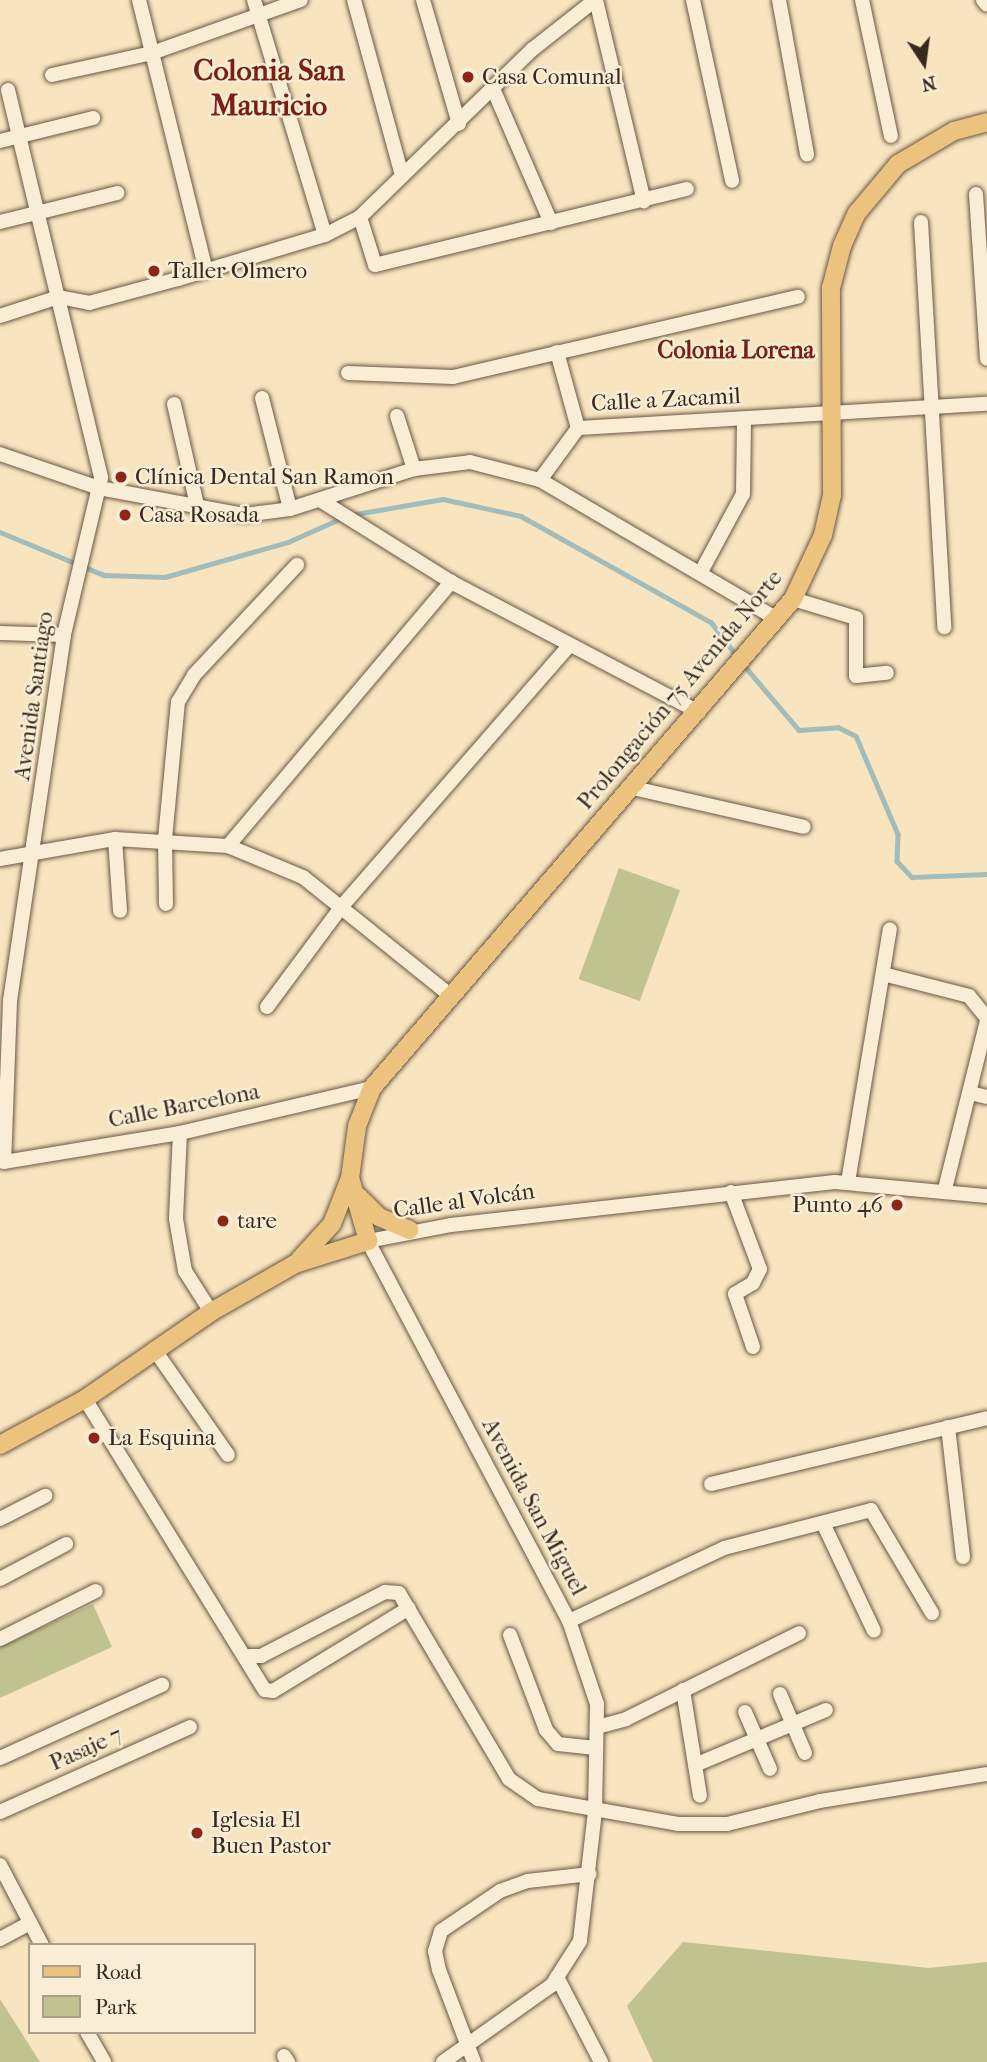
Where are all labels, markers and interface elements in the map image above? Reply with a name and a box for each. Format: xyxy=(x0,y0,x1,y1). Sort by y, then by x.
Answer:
north arrow xyxy=(889,28,959,98)
district label: Colonia San Mauricio xyxy=(193,53,345,124)
place label: Casa Comunal xyxy=(482,63,621,91)
marker: Casa Comunal xyxy=(460,69,476,85)
text: N xyxy=(919,71,938,96)
place label: Taller Olmero xyxy=(168,257,307,285)
marker: Taller Olmero xyxy=(146,263,162,279)
district label: Colonia Lorena xyxy=(657,337,815,365)
street label: Calle a Zacamil xyxy=(590,382,742,418)
place label: Clínica Dental San Ramon xyxy=(135,463,394,491)
marker: Clínica Dental San Ramon xyxy=(113,469,129,485)
place label: Casa Rosada xyxy=(139,501,260,529)
marker: Casa Rosada xyxy=(117,507,133,523)
street label: Prolongación 75 Avenida Norte xyxy=(572,565,788,815)
street label: Avenida Santiago xyxy=(8,610,60,782)
street label: Calle Barcelona xyxy=(106,1078,262,1134)
street label: Calle al Volcán xyxy=(392,1177,536,1225)
place label: Punto 46 xyxy=(792,1191,883,1219)
marker: Punto 46 xyxy=(889,1197,905,1213)
place label: tare xyxy=(237,1207,277,1235)
marker: tare xyxy=(215,1213,231,1229)
street label: Avenida San Miguel xyxy=(476,1414,592,1600)
place label: La Esquina xyxy=(108,1424,216,1452)
marker: La Esquina xyxy=(86,1430,102,1446)
street label: Pasaje 7 xyxy=(45,1721,127,1777)
place label: Iglesia El Buen Pastor xyxy=(211,1806,331,1860)
marker: Iglesia El Buen Pastor xyxy=(189,1825,205,1841)
legend xyxy=(28,1943,256,2034)
text: Road xyxy=(95,1960,142,1984)
text: Park xyxy=(95,1995,137,2019)

